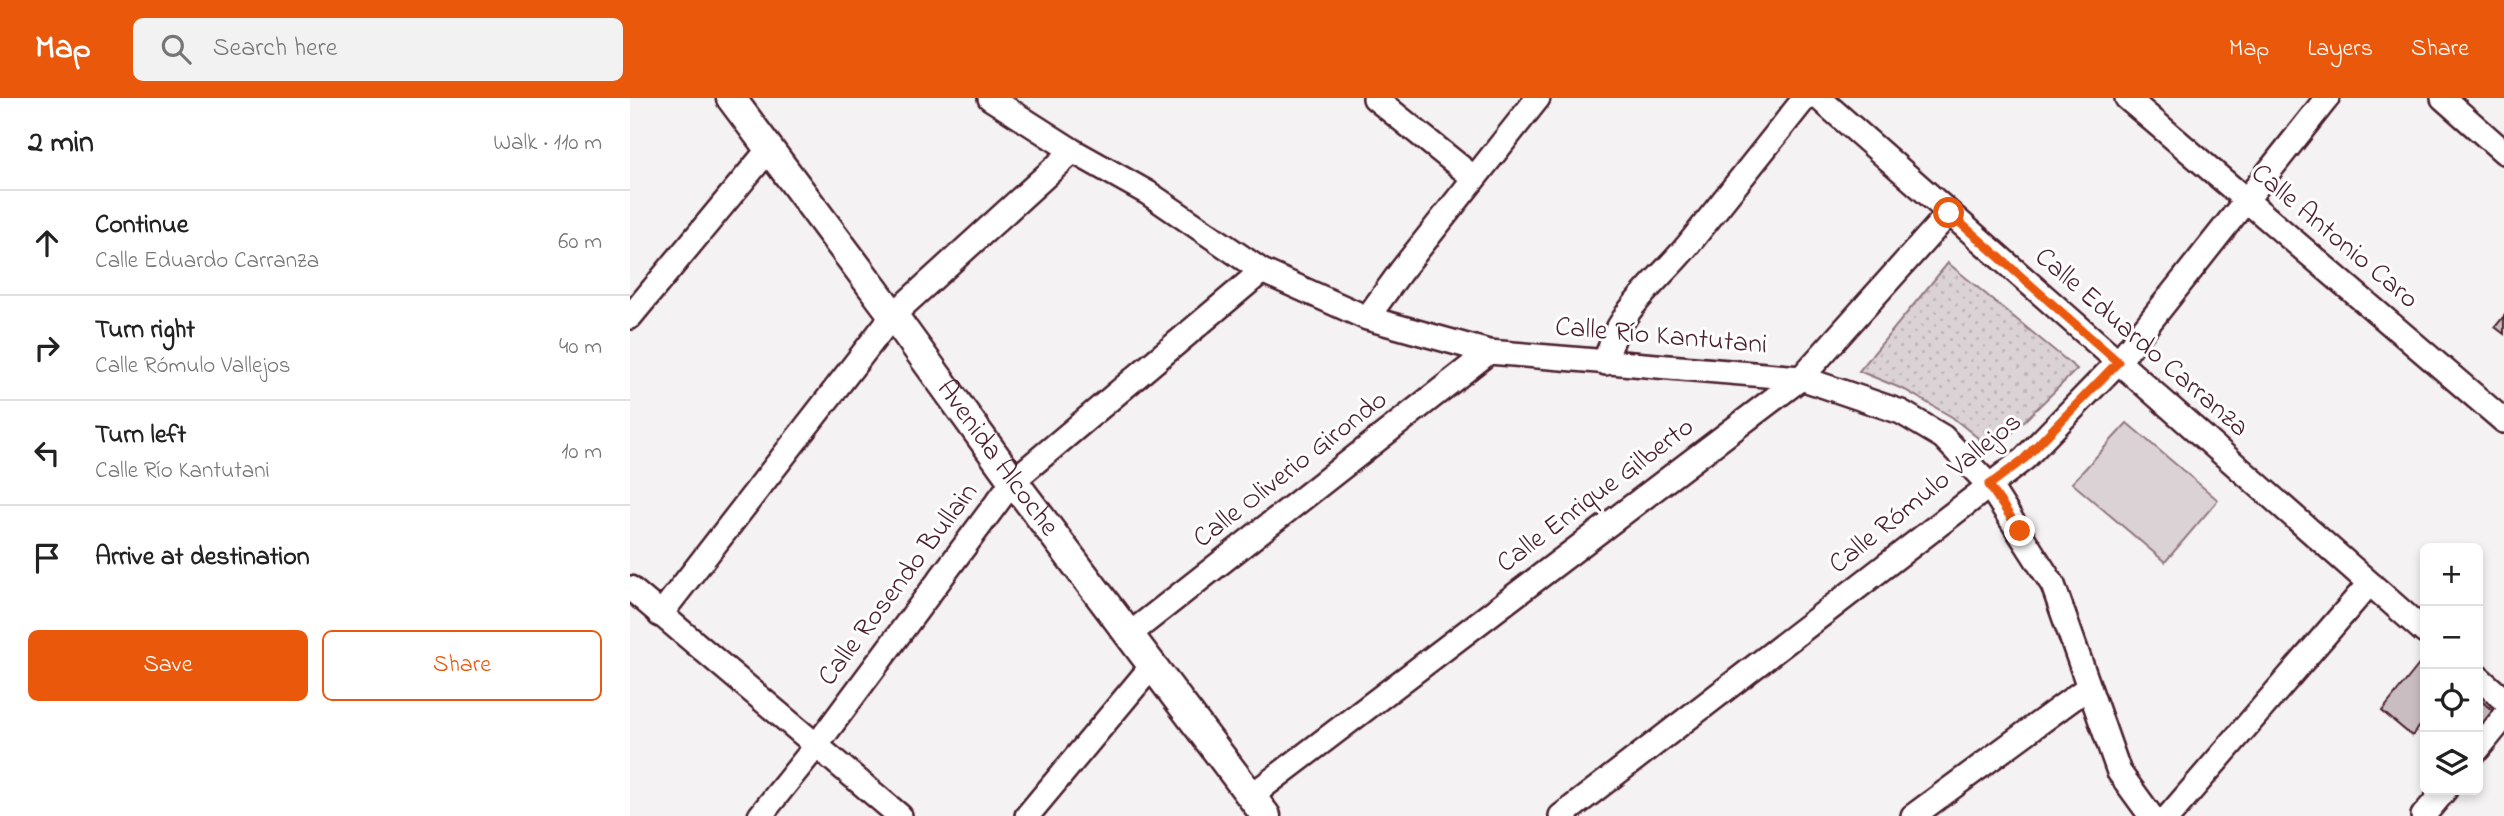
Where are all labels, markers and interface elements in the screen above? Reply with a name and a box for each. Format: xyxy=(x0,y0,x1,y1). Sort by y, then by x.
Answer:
search box xyxy=(133,18,623,81)
text: Map xyxy=(35,25,91,73)
icon: search xyxy=(157,30,195,68)
text: Search here xyxy=(213,30,337,68)
text: Map xyxy=(2229,32,2269,67)
text: Layers xyxy=(2307,32,2373,67)
text: Share xyxy=(2411,32,2469,67)
text: 2 min xyxy=(28,122,94,166)
text: Walk · 110 m xyxy=(493,127,602,160)
street label: Calle Antonio Caro xyxy=(2241,154,2427,320)
route start xyxy=(1933,197,1964,228)
text: Continue xyxy=(95,207,188,245)
icon: ahead xyxy=(28,224,66,262)
text: 60 m xyxy=(558,226,602,259)
street label: Calle Eduardo Carranza xyxy=(2025,238,2257,448)
text: Calle Eduardo Carranza xyxy=(95,245,319,278)
street label: Calle Río Kantutani xyxy=(1553,307,1769,367)
text: Turn right xyxy=(95,312,195,350)
icon: right xyxy=(28,329,66,367)
text: 40 m xyxy=(559,331,602,364)
text: Calle Rómulo Vallejos xyxy=(95,350,291,383)
street label: Avenida Alcoche xyxy=(926,371,1069,546)
street label: Calle Oliverio Girondo xyxy=(1185,381,1397,559)
street label: Calle Rómulo Vallejos xyxy=(1821,403,2031,585)
street label: Calle Enrique Gilberto xyxy=(1488,408,1704,584)
text: Turn left xyxy=(95,417,186,455)
icon: left xyxy=(28,434,66,472)
text: 10 m xyxy=(561,436,602,469)
text: Calle Río Kantutani xyxy=(95,455,270,488)
street label: Calle Rosendo Bullain xyxy=(809,475,989,695)
route end xyxy=(2004,515,2035,546)
icon: arrive xyxy=(28,539,66,577)
text: Arrive at destination xyxy=(95,539,310,577)
map controls xyxy=(2420,543,2483,795)
button: + xyxy=(2420,543,2483,606)
button: − xyxy=(2420,606,2483,669)
button: Save xyxy=(28,630,308,701)
button: Share xyxy=(322,630,602,701)
button: locate xyxy=(2420,669,2483,732)
button: layers xyxy=(2420,732,2483,795)

